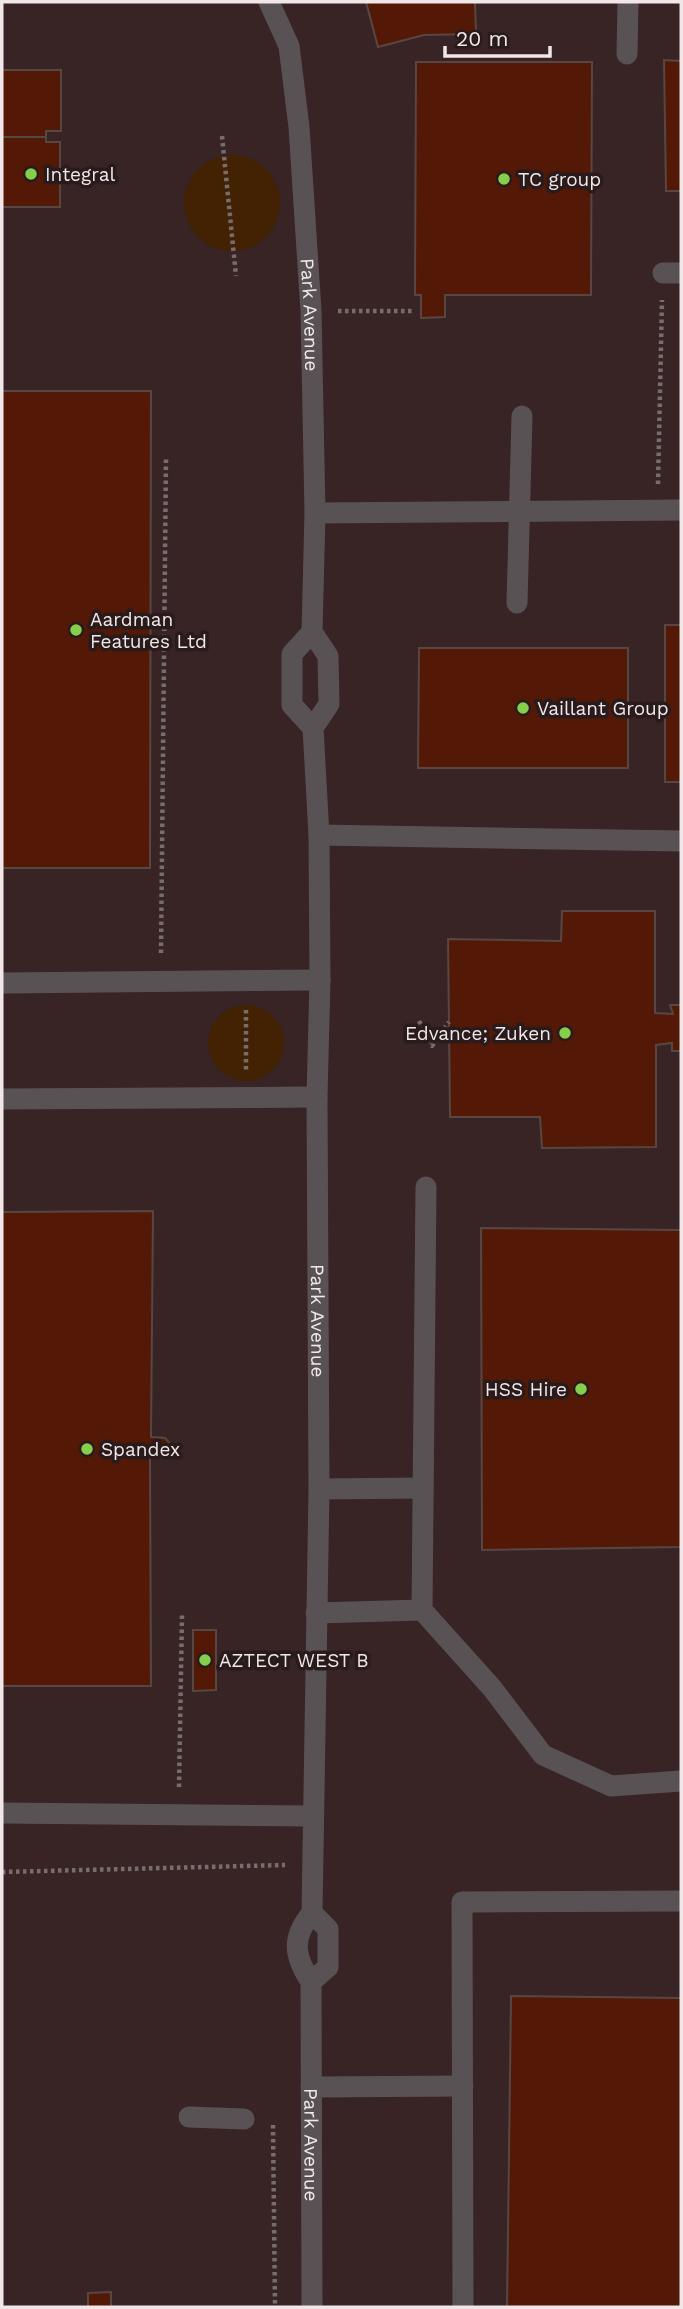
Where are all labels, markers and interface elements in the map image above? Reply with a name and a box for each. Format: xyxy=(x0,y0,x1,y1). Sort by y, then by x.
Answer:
scale bar xyxy=(445,14,550,58)
text: 20 m xyxy=(456,26,508,51)
place label: Integral xyxy=(45,163,115,186)
marker: Integral xyxy=(23,166,39,182)
place label: TC group xyxy=(518,168,601,191)
marker: TC group xyxy=(496,171,512,187)
street label: Park Avenue xyxy=(296,257,324,372)
place label: Aardman Features Ltd xyxy=(90,608,207,653)
marker: Aardman Features Ltd xyxy=(68,622,84,638)
place label: Vaillant Group xyxy=(537,697,669,720)
marker: Vaillant Group xyxy=(515,700,531,716)
place label: Edvance; Zuken xyxy=(405,1022,551,1045)
marker: Edvance; Zuken xyxy=(557,1025,573,1041)
street label: Park Avenue xyxy=(306,1264,330,1377)
place label: HSS Hire xyxy=(485,1378,567,1401)
marker: HSS Hire xyxy=(573,1381,589,1397)
place label: Spandex xyxy=(101,1438,180,1461)
marker: Spandex xyxy=(79,1441,95,1457)
place label: AZTECT WEST B xyxy=(219,1649,369,1672)
marker: AZTECT WEST B xyxy=(197,1652,213,1668)
street label: Park Avenue xyxy=(300,2088,323,2201)

